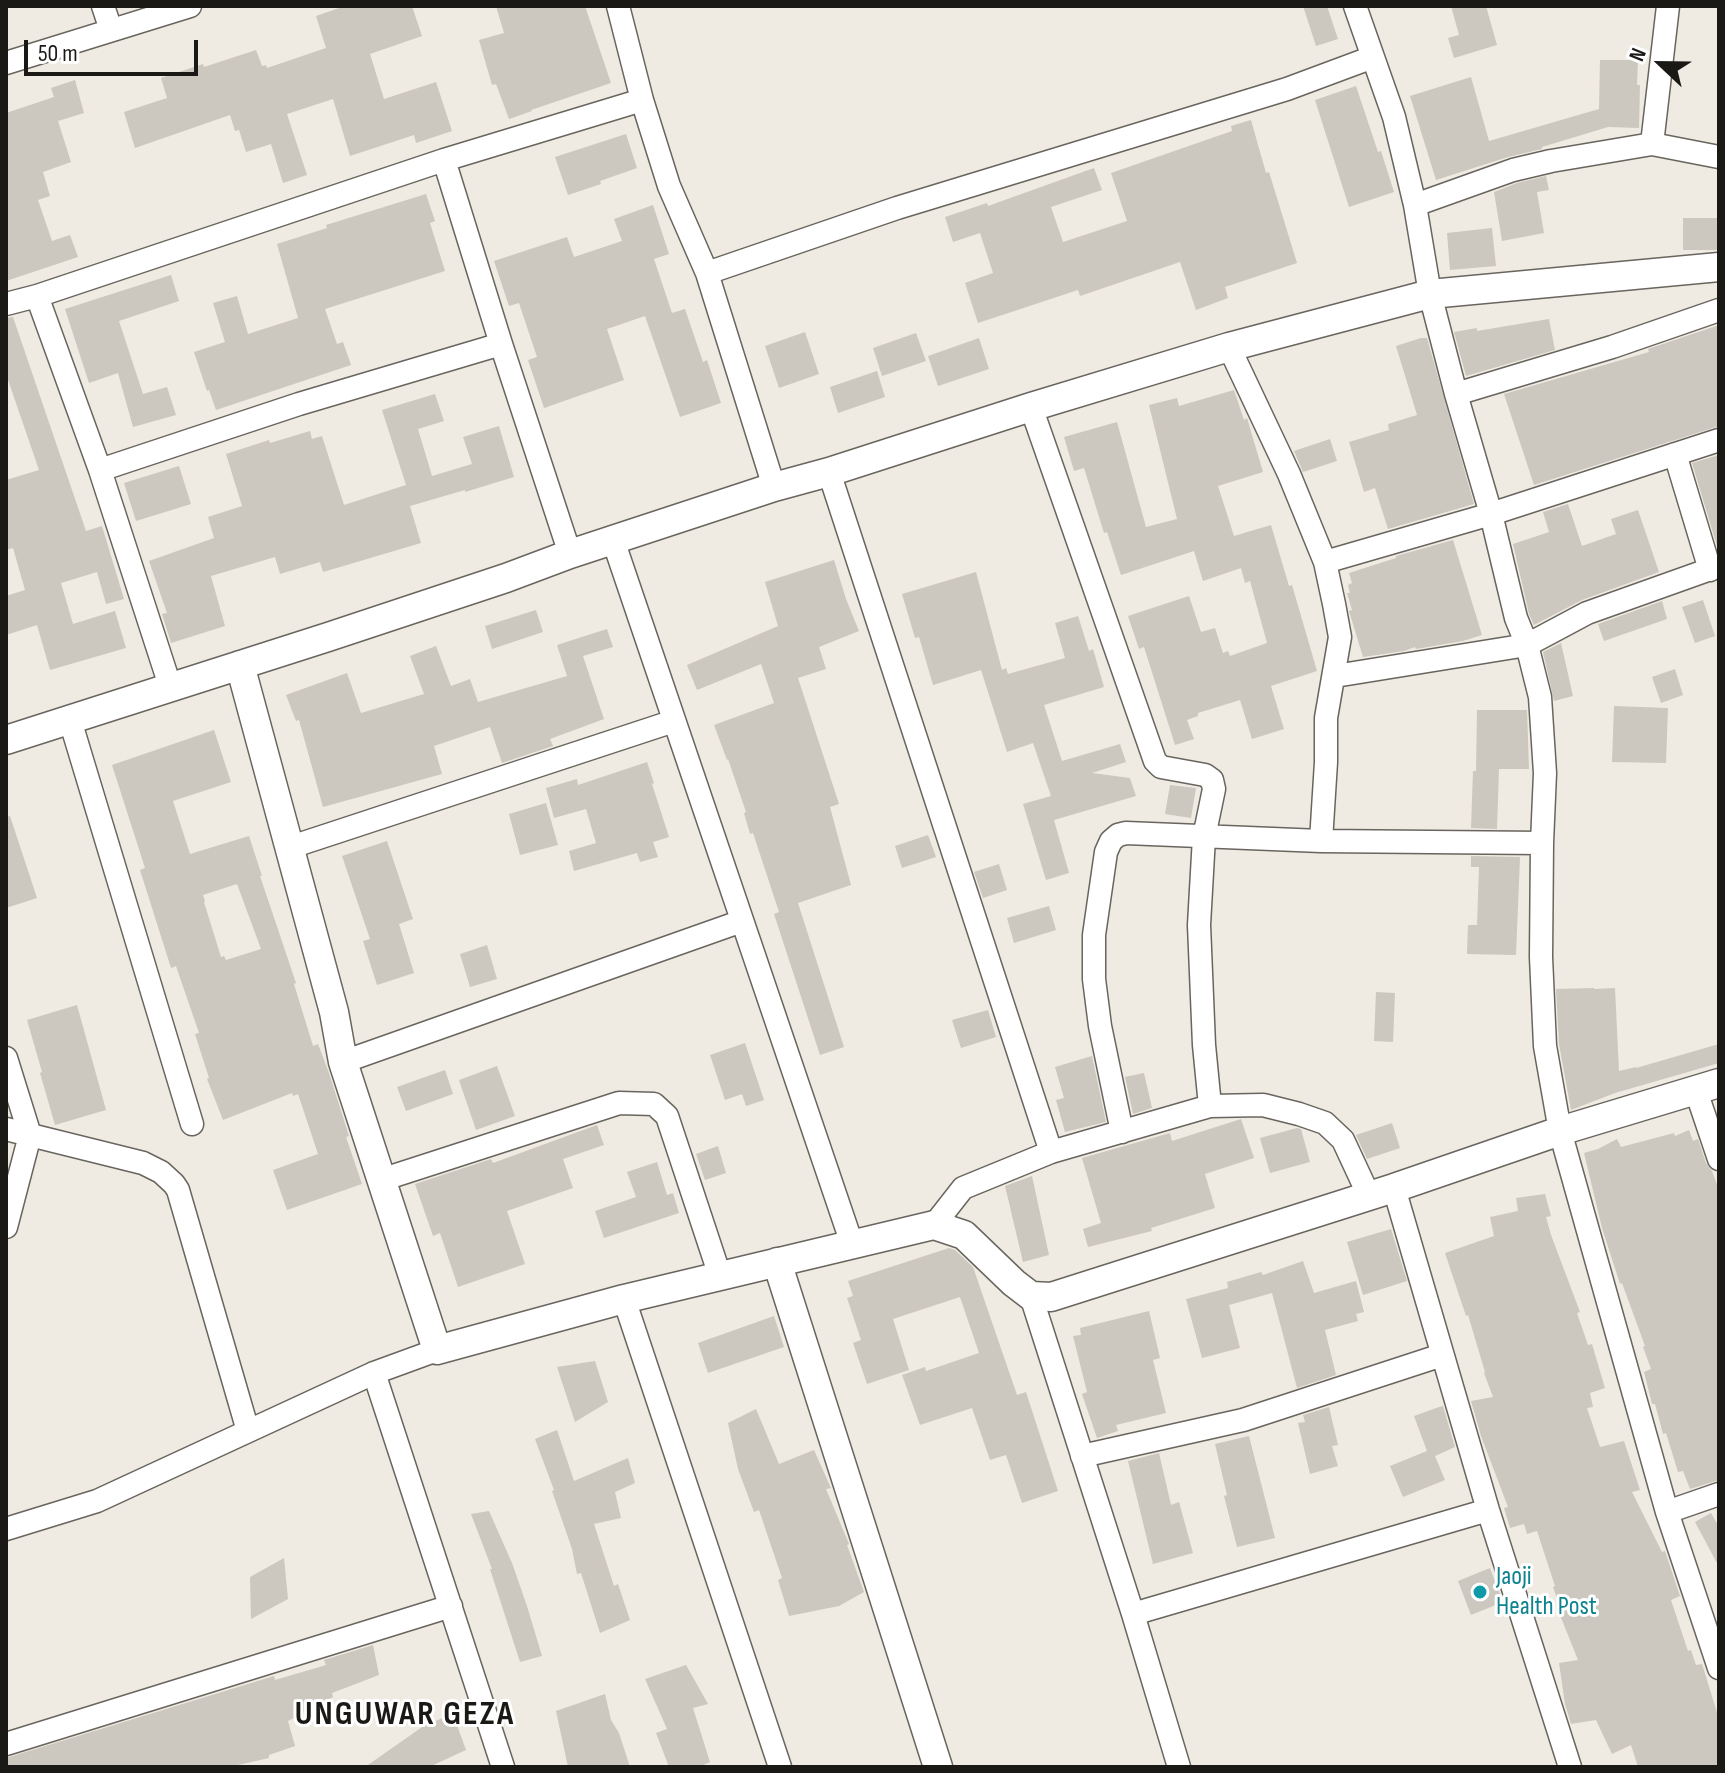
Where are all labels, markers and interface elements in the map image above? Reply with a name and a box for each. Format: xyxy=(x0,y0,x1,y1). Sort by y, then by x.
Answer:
scale bar xyxy=(28,24,202,74)
north arrow xyxy=(1621,24,1701,104)
text: 50 m xyxy=(38,39,78,68)
text: N xyxy=(1624,44,1653,65)
place label: Jaoji Health Post xyxy=(1496,1561,1597,1622)
marker: Jaoji Health Post xyxy=(1471,1583,1489,1601)
district label: UNGUWAR GEZA xyxy=(295,1695,515,1735)

